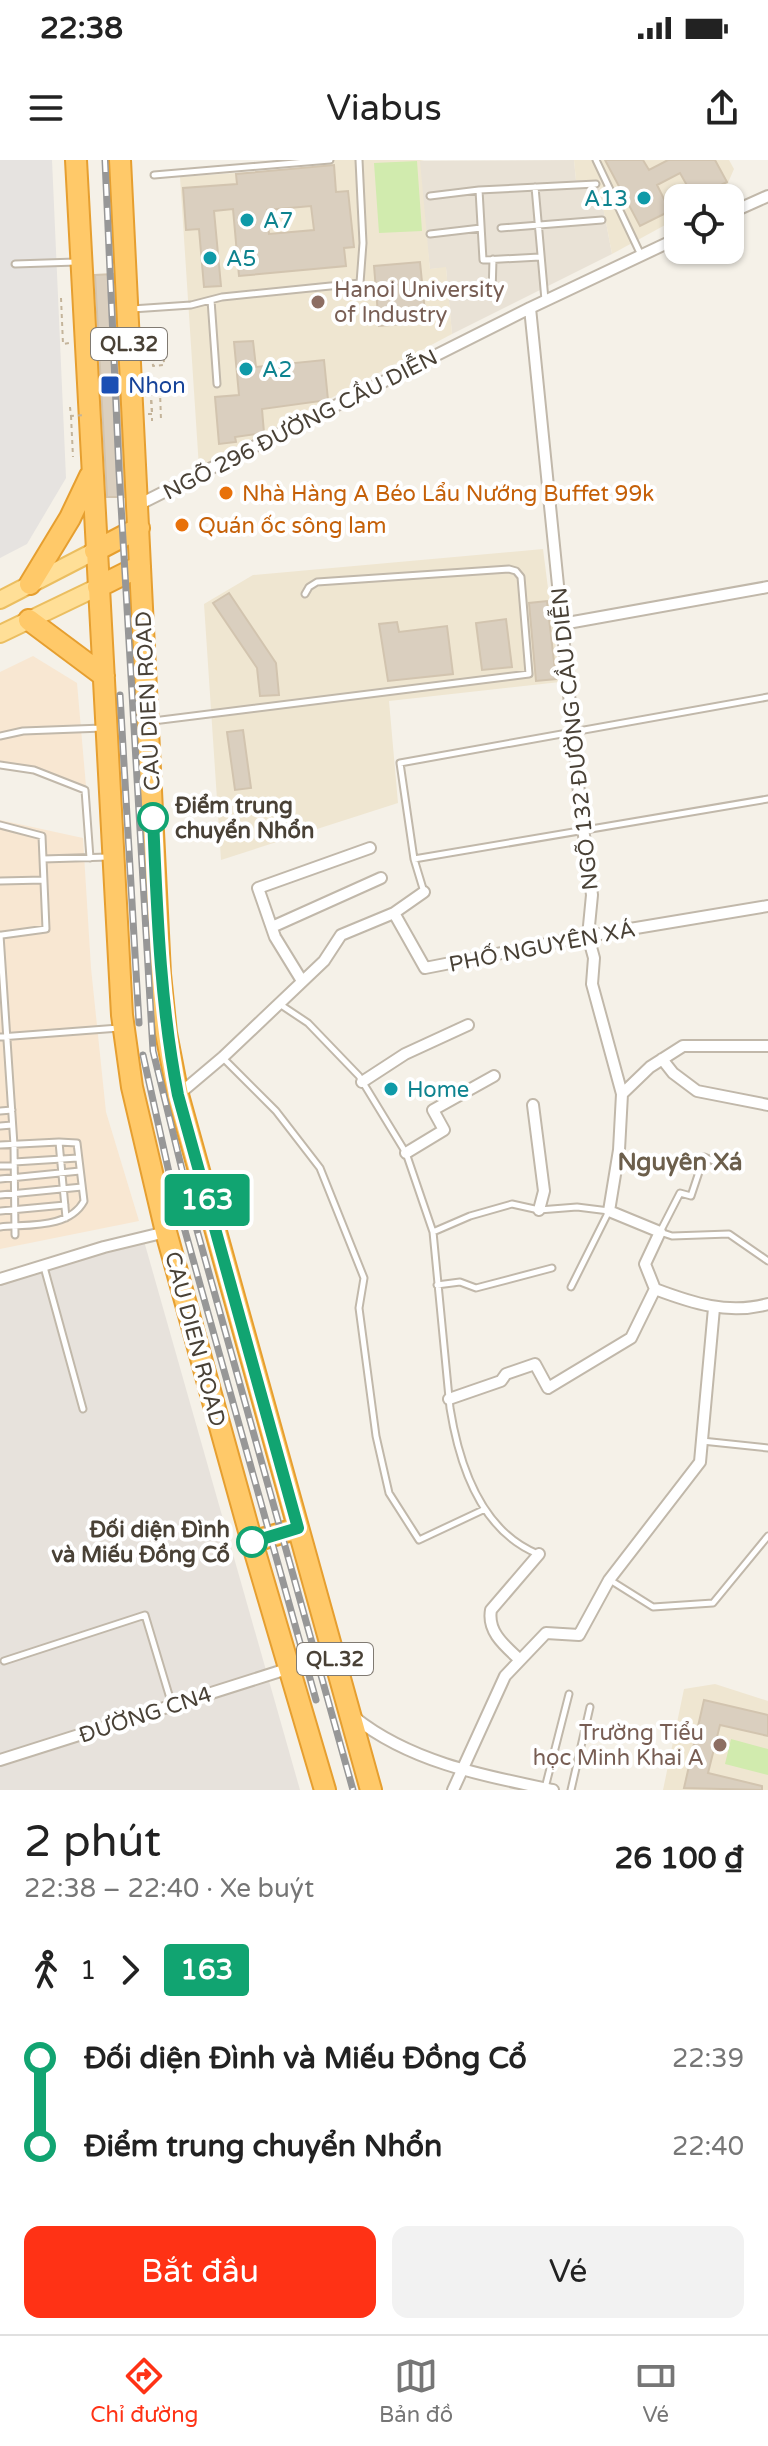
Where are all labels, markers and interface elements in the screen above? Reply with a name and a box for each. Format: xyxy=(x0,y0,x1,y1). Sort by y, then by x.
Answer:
text: 22:38 xyxy=(40,10,123,47)
icon: menu xyxy=(24,86,68,130)
icon: share xyxy=(700,86,744,130)
text: Viabus xyxy=(326,87,442,130)
map controls xyxy=(664,184,744,264)
button: locate xyxy=(664,184,744,264)
place label: A13 xyxy=(584,186,628,212)
marker: A13 xyxy=(635,189,653,207)
place label: A7 xyxy=(263,208,293,234)
marker: A7 xyxy=(238,211,256,229)
place label: A5 xyxy=(226,246,256,272)
marker: A5 xyxy=(201,249,219,267)
place label: Hanoi University of Industry xyxy=(334,277,505,328)
marker: Hanoi University of Industry xyxy=(309,293,327,311)
road number: QL.32 xyxy=(91,328,167,360)
street label: NGÕ 296 ĐƯỜNG CẦU DIỄN xyxy=(158,342,442,506)
place label: A2 xyxy=(262,357,292,383)
marker: A2 xyxy=(237,360,255,378)
place label: Nhon xyxy=(128,373,186,399)
marker: Nhon xyxy=(99,374,121,396)
place label: Nhà Hàng A Béo Lẩu Nướng Buffet 99k xyxy=(242,481,654,507)
marker: Nhà Hàng A Béo Lẩu Nướng Buffet 99k xyxy=(217,484,235,502)
place label: Quán ốc sông lam xyxy=(198,513,386,539)
marker: Quán ốc sông lam xyxy=(173,516,191,534)
street label: NGÕ 132 ĐƯỜNG CẦU DIỄN xyxy=(543,586,604,892)
street label: CAU DIEN ROAD xyxy=(130,610,166,792)
place label: Điểm trung chuyển Nhổn xyxy=(174,793,314,844)
marker: Điểm trung chuyển Nhổn xyxy=(138,803,168,833)
street label: PHỐ NGUYÊN XÁ xyxy=(446,913,638,978)
place label: Home xyxy=(407,1077,469,1103)
marker: Home xyxy=(382,1080,400,1098)
district label: Nguyên Xá xyxy=(617,1148,743,1177)
line badge: 163 xyxy=(161,1174,253,1226)
text: 163 xyxy=(181,1183,233,1217)
street label: CAU DIEN ROAD xyxy=(159,1249,231,1430)
place label: Đối diện Đình và Miếu Đồng Cổ xyxy=(51,1517,230,1568)
marker: Đối diện Đình và Miếu Đồng Cổ xyxy=(237,1527,267,1557)
road number: QL.32 xyxy=(297,1643,373,1675)
street label: ĐƯỜNG CN4 xyxy=(75,1680,215,1749)
place label: Trường Tiểu học Minh Khai A xyxy=(533,1720,704,1771)
marker: Trường Tiểu học Minh Khai A xyxy=(711,1736,729,1754)
text: 2 phút xyxy=(24,1816,161,1869)
text: 26 100 ₫ xyxy=(614,1840,744,1877)
text: 22:38 – 22:40 · Xe buýt xyxy=(24,1873,314,1904)
icon: walk xyxy=(24,1948,68,1992)
icon: forward xyxy=(108,1948,152,1992)
text: 163 xyxy=(180,1953,233,1987)
text: 1 xyxy=(80,1955,96,1986)
text: Đối diện Đình và Miếu Đồng Cổ xyxy=(84,2040,527,2077)
text: 22:39 xyxy=(672,2043,744,2074)
text: Điểm trung chuyển Nhổn xyxy=(84,2128,442,2165)
text: 22:40 xyxy=(672,2131,744,2162)
button: Bắt đầu xyxy=(24,2226,376,2318)
button: Vé xyxy=(392,2226,744,2318)
tab: Chỉ đường xyxy=(90,2354,198,2428)
tab: Bản đồ xyxy=(379,2354,453,2428)
tab: Vé xyxy=(634,2354,678,2428)

